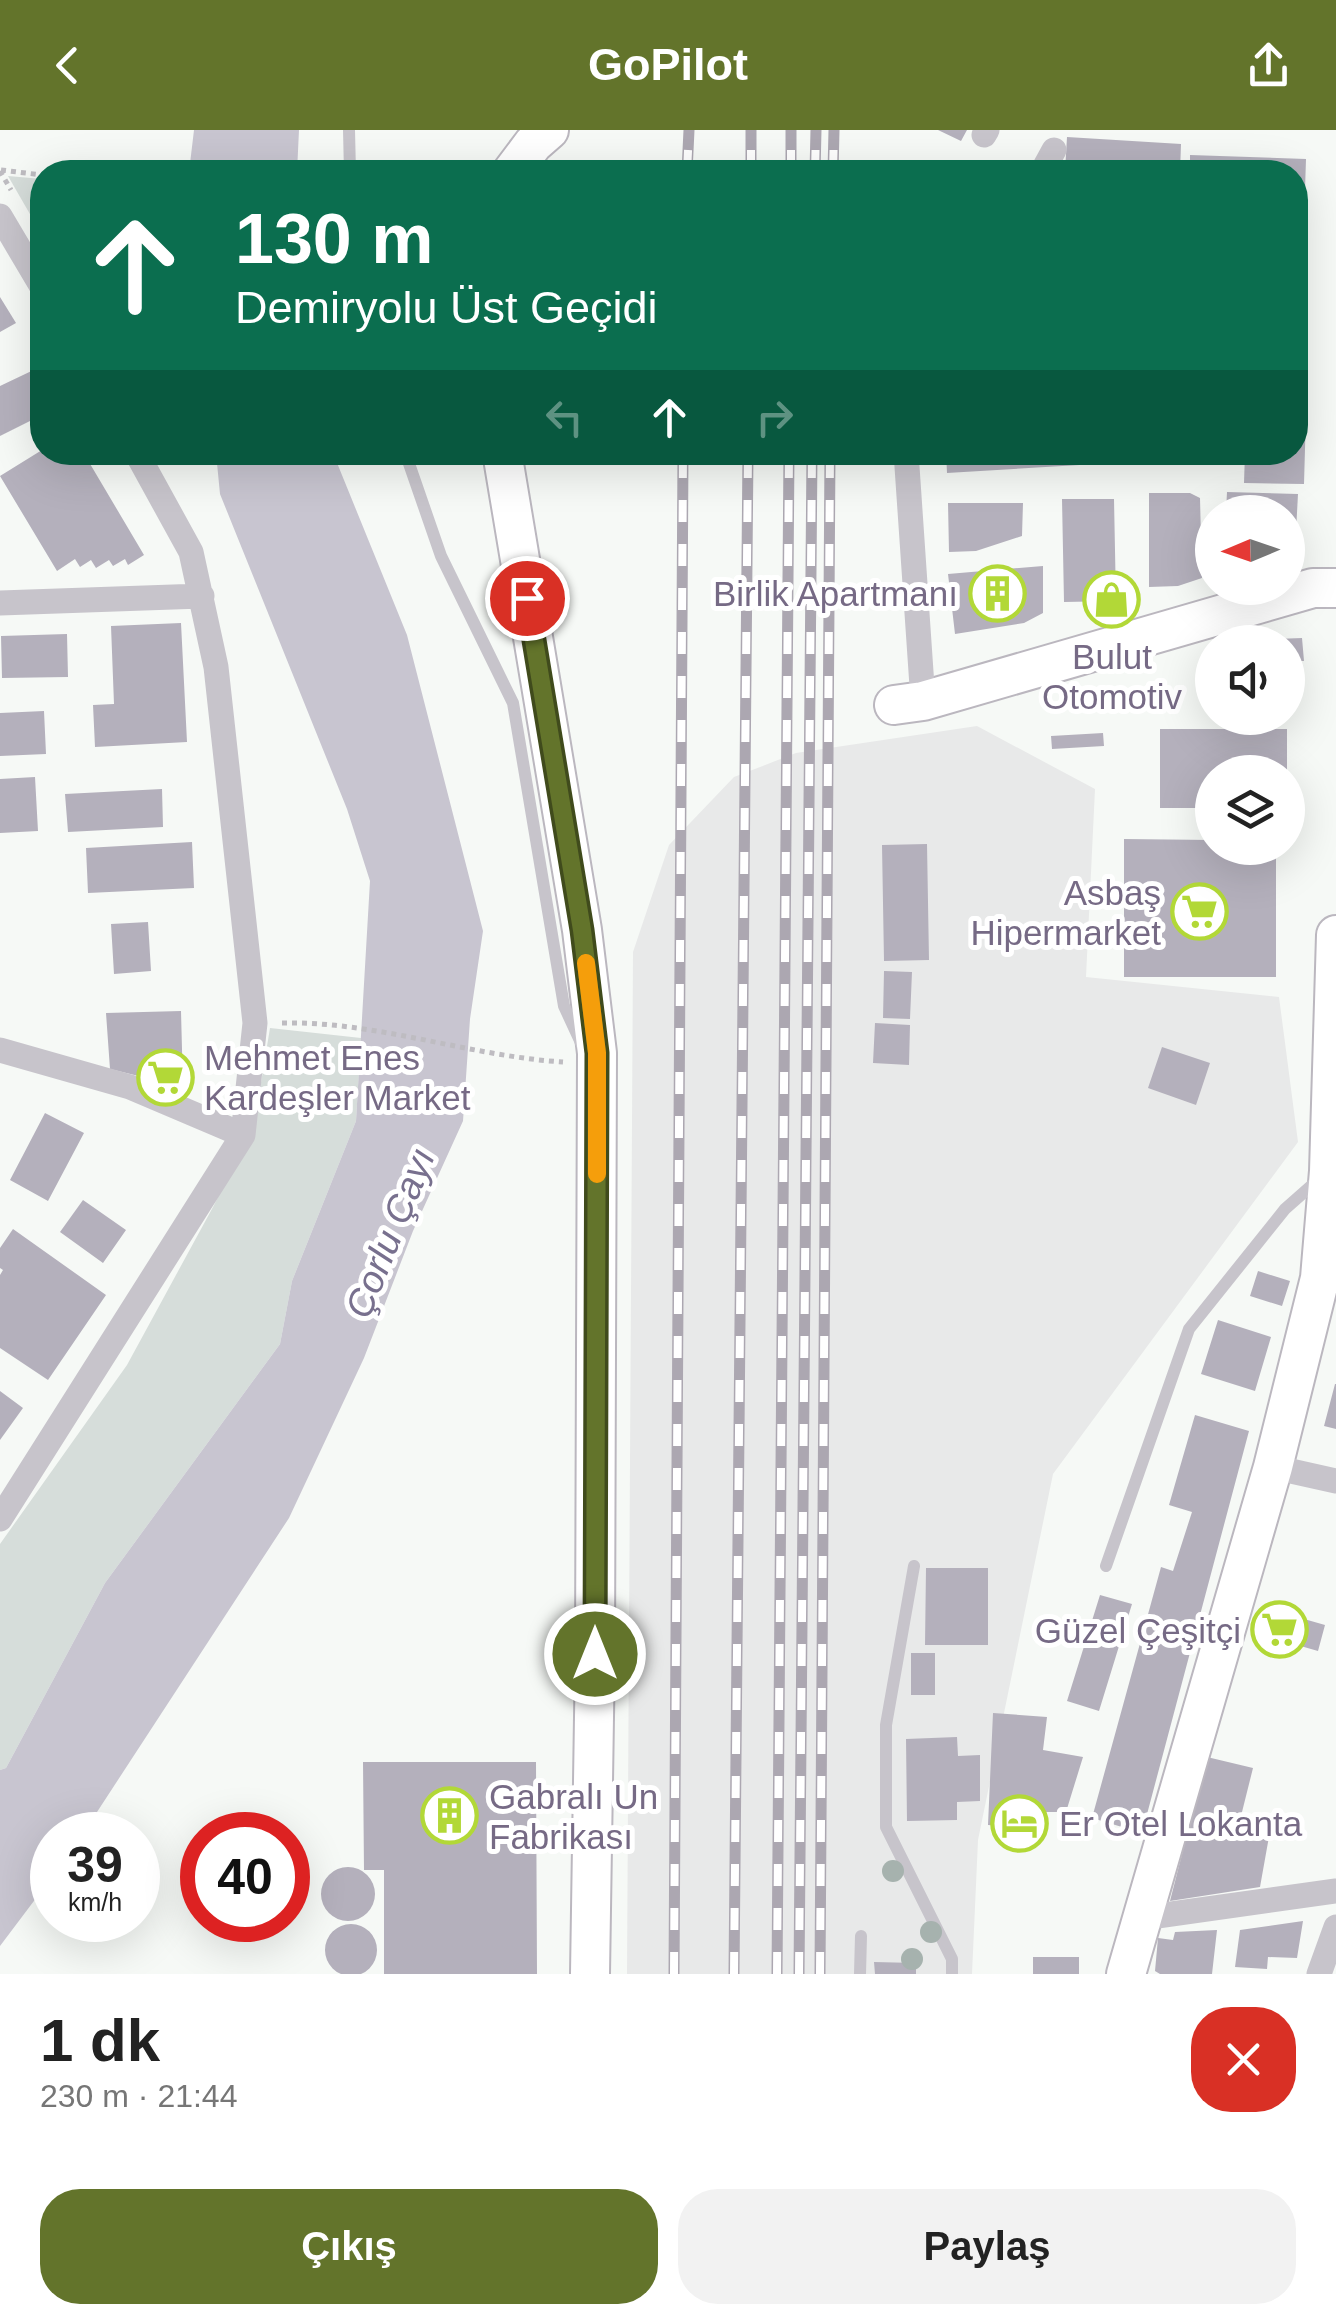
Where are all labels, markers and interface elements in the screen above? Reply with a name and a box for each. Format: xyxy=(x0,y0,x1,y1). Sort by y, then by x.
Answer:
icon: back xyxy=(40,38,95,93)
icon: share xyxy=(1241,38,1296,93)
text: GoPilot xyxy=(588,39,748,90)
icon: ahead xyxy=(70,200,200,330)
text: 130 m xyxy=(235,200,433,278)
text: Demiryolu Üst Geçidi xyxy=(235,282,658,333)
icon: left xyxy=(537,390,592,445)
icon: ahead xyxy=(642,390,697,445)
icon: right xyxy=(747,390,802,445)
north arrow xyxy=(1195,495,1305,605)
map controls xyxy=(1195,495,1305,865)
pin xyxy=(485,556,570,641)
building icon: Birlik Apartmanı xyxy=(967,563,1027,623)
shop icon: Bulut Otomotiv xyxy=(1082,570,1142,630)
icon: arrive xyxy=(500,571,555,626)
place label: Birlik Apartmanı xyxy=(713,574,958,613)
button: sound xyxy=(1195,625,1305,735)
place label: Bulut Otomotiv xyxy=(1042,637,1183,716)
button: layers xyxy=(1195,755,1305,865)
place label: Asbaş Hipermarket xyxy=(970,873,1161,952)
supermarket icon: Asbaş Hipermarket xyxy=(1170,882,1230,942)
place label: Mehmet Enes Kardeşler Market xyxy=(204,1038,471,1117)
supermarket icon: Mehmet Enes Kardeşler Market xyxy=(135,1047,195,1107)
water label: Çorlu Çayı xyxy=(337,1142,443,1324)
supermarket icon: Güzel Çeşitçi xyxy=(1250,1600,1310,1660)
position arrow xyxy=(543,1602,647,1706)
place label: Güzel Çeşitçi xyxy=(1035,1611,1241,1650)
place label: Gabralı Un Fabrikası xyxy=(489,1777,658,1856)
building icon: Gabralı Un Fabrikası xyxy=(420,1786,480,1846)
hotel icon: Er Otel Lokanta xyxy=(990,1793,1050,1853)
place label: Er Otel Lokanta xyxy=(1059,1804,1303,1843)
speed limit sign: 40 xyxy=(180,1812,310,1942)
text: 39 xyxy=(67,1837,123,1893)
text: km/h xyxy=(68,1888,122,1916)
text: 1 dk xyxy=(40,2007,160,2074)
button: close xyxy=(1191,2007,1296,2112)
text: 230 m · 21:44 xyxy=(40,2078,237,2114)
button: Çıkış xyxy=(40,2189,658,2304)
button: Paylaş xyxy=(678,2189,1296,2304)

